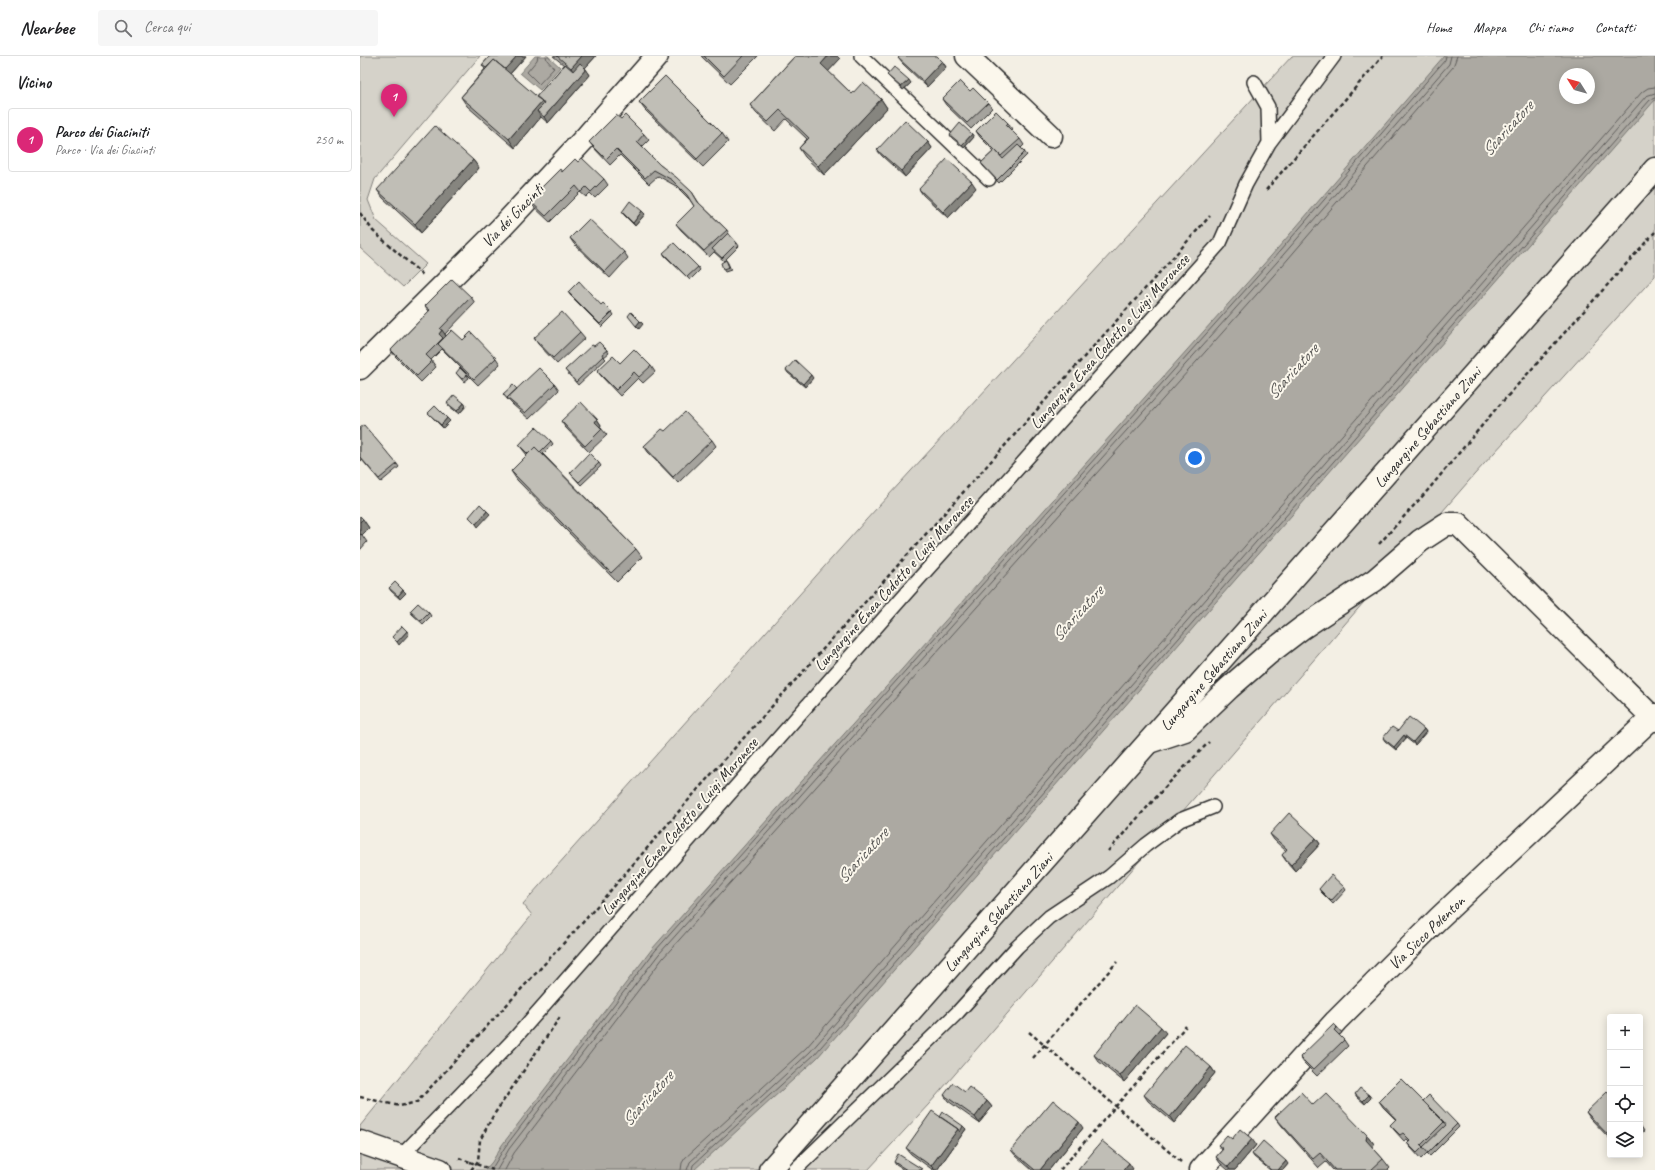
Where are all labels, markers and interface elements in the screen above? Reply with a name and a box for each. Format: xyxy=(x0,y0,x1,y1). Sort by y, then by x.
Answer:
search box xyxy=(98,10,378,46)
text: Nearbee xyxy=(20,16,74,40)
icon: search xyxy=(112,17,134,39)
text: Cerca qui xyxy=(144,18,190,37)
text: Home xyxy=(1426,19,1452,36)
text: Mappa xyxy=(1474,19,1506,36)
text: Chi siamo xyxy=(1528,19,1573,36)
text: Contatti xyxy=(1595,19,1635,36)
north arrow xyxy=(1559,68,1595,104)
text: Vicino xyxy=(16,72,51,93)
pin: 1 xyxy=(381,84,407,117)
water label: Scaricatore xyxy=(1477,94,1539,160)
text: Parco dei Giaciniti xyxy=(55,123,148,142)
text: 1 xyxy=(27,132,33,148)
text: 250 m xyxy=(315,132,343,148)
text: Parco · Via dei Giacinti xyxy=(55,142,155,158)
street label: Via dei Giacinti xyxy=(477,178,549,252)
street label: Lungargine Enea Codotto e Luigi Maronese xyxy=(1026,249,1195,433)
water label: Scaricatore xyxy=(1262,337,1324,403)
street label: Lungargine Sebastiano Ziani xyxy=(1370,362,1487,492)
your location xyxy=(1185,448,1205,468)
street label: Lungargine Enea Codotto e Luigi Maronese xyxy=(810,491,979,675)
water label: Scaricatore xyxy=(1047,579,1109,645)
street label: Lungargine Sebastiano Ziani xyxy=(1156,605,1273,735)
street label: Lungargine Enea Codotto e Luigi Maronese xyxy=(597,732,763,919)
water label: Scaricatore xyxy=(832,821,894,887)
street label: Lungargine Sebastiano Ziani xyxy=(940,847,1059,976)
street label: Via Sicco Polenton xyxy=(1384,891,1470,974)
map controls xyxy=(1607,1014,1643,1158)
button: + xyxy=(1607,1014,1643,1050)
button: − xyxy=(1607,1050,1643,1086)
water label: Scaricatore xyxy=(617,1064,679,1130)
button: locate xyxy=(1607,1086,1643,1122)
button: layers xyxy=(1607,1122,1643,1158)

